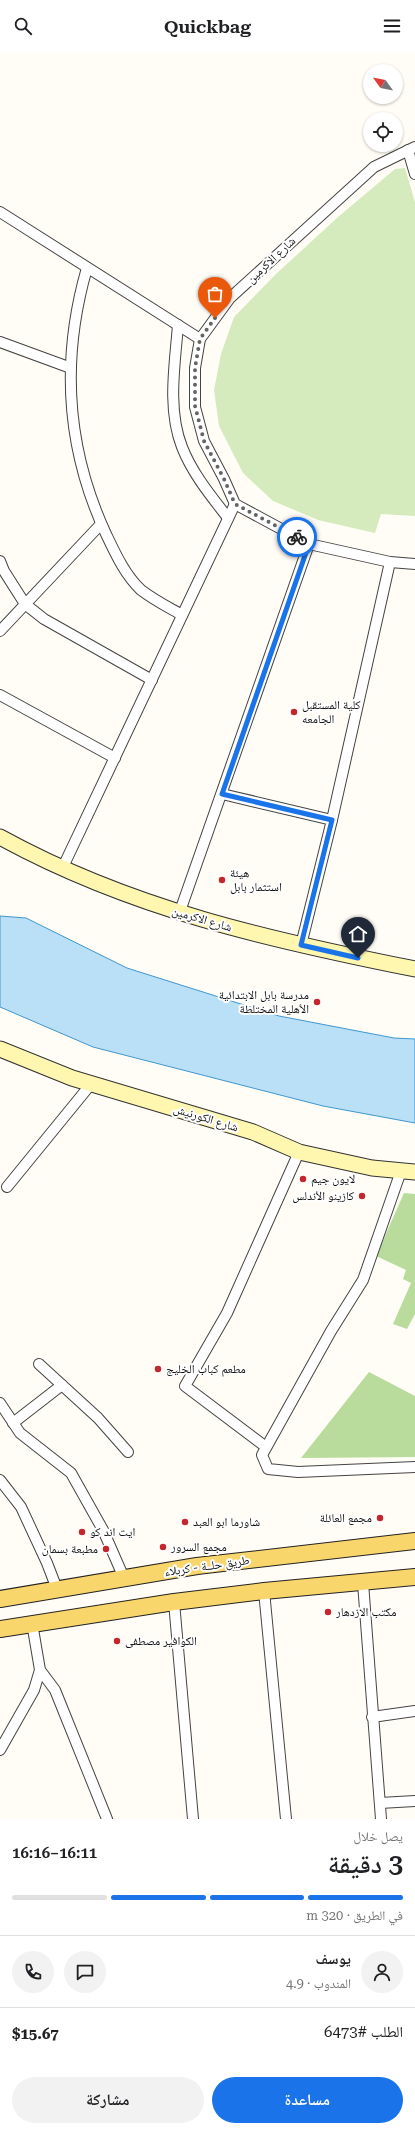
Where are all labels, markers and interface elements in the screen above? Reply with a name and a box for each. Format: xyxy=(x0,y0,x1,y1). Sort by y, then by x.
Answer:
icon: search xyxy=(12,15,34,37)
icon: menu xyxy=(381,15,403,37)
text: Quickbag xyxy=(164,16,251,37)
north arrow xyxy=(363,64,403,104)
map controls xyxy=(363,64,403,152)
button: locate xyxy=(363,112,403,152)
street label: شارع الاكرمين xyxy=(244,234,299,287)
pin xyxy=(198,277,232,318)
icon: bag xyxy=(204,283,226,305)
courier xyxy=(277,517,317,557)
icon: bike xyxy=(286,526,308,548)
place label: كلية المستقبل الجامعه xyxy=(302,698,361,726)
marker: كلية المستقبل الجامعه xyxy=(289,707,299,717)
place label: هيئة استثمار بابل xyxy=(230,866,282,894)
marker: هيئة استثمار بابل xyxy=(217,875,227,885)
street label: شارع الاكرمين xyxy=(170,904,234,935)
pin xyxy=(341,917,375,958)
icon: home xyxy=(347,923,369,945)
place label: مدرسة بابل الابتدائية الأهلية المختلطة xyxy=(219,988,309,1016)
marker: مدرسة بابل الابتدائية الأهلية المختلطة xyxy=(312,997,322,1007)
street label: شارع الكورنيش xyxy=(172,1102,240,1135)
place label: لايون جيم xyxy=(311,1172,355,1187)
marker: لايون جيم xyxy=(298,1174,308,1184)
place label: كازينو الأندلس xyxy=(292,1189,354,1203)
marker: كازينو الأندلس xyxy=(357,1191,367,1201)
place label: مطعم كباب الخليج xyxy=(166,1362,246,1377)
marker: مطعم كباب الخليج xyxy=(153,1364,163,1374)
place label: مجمع العائلة xyxy=(320,1511,372,1525)
marker: مجمع العائلة xyxy=(375,1513,385,1523)
place label: شاورما ابو العبد xyxy=(193,1515,260,1529)
marker: شاورما ابو العبد xyxy=(180,1517,190,1527)
place label: ايت اند كو xyxy=(90,1525,135,1539)
marker: ايت اند كو xyxy=(77,1527,87,1537)
place label: مجمع السرور xyxy=(170,1540,227,1554)
place label: مطبعة بسمان xyxy=(42,1542,98,1556)
marker: مجمع السرور xyxy=(158,1542,168,1552)
marker: مطبعة بسمان xyxy=(101,1544,111,1554)
street label: طريق حلــة - كربلاء xyxy=(164,1553,251,1579)
place label: مكتب الازدهار xyxy=(335,1605,397,1619)
marker: مكتب الازدهار xyxy=(323,1607,333,1617)
place label: الكوافير مصطفى xyxy=(125,1634,197,1648)
marker: الكوافير مصطفى xyxy=(112,1636,122,1646)
text: يصل خلال xyxy=(354,1829,403,1844)
text: 16:11–16:16 xyxy=(12,1844,97,1862)
text: 3 دقيقة xyxy=(328,1849,403,1879)
text: في الطريق · 320 m xyxy=(306,1908,403,1923)
text: يوسف xyxy=(316,1950,351,1968)
button: phone xyxy=(12,1951,54,1993)
button: chat xyxy=(64,1951,106,1993)
button: person xyxy=(361,1951,403,1993)
text: المندوب · 4.9 xyxy=(286,1976,351,1991)
text: الطلب #6473 xyxy=(324,2023,403,2041)
text: $15.67 xyxy=(12,2025,59,2043)
button: مشاركة xyxy=(12,2077,204,2123)
button: مساعدة xyxy=(212,2077,403,2123)

